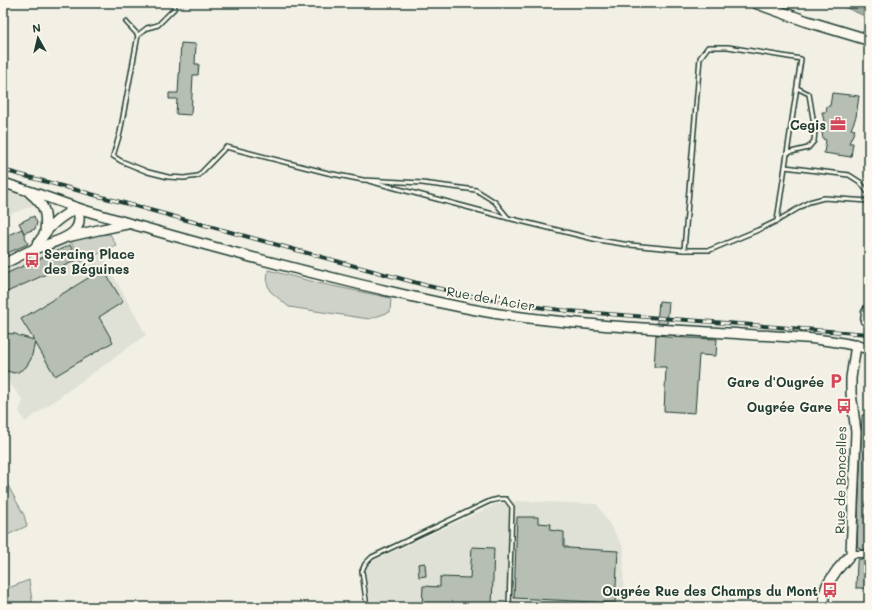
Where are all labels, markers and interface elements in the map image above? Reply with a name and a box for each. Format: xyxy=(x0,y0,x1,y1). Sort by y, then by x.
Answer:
north arrow xyxy=(18,18,58,58)
text: N xyxy=(31,20,42,36)
office icon: Cegis xyxy=(829,115,847,133)
place label: Cegis xyxy=(790,116,826,133)
place label: Seraing Place des Béguines xyxy=(44,245,135,277)
bus stop icon: Seraing Place des Béguines xyxy=(23,251,41,269)
street label: Rue de l'Acier xyxy=(445,282,537,314)
parking icon: Gare d'Ougrée xyxy=(827,372,845,390)
place label: Gare d'Ougrée xyxy=(727,373,824,390)
bus stop icon: Ougrée Gare xyxy=(835,397,853,415)
place label: Ougrée Gare xyxy=(747,398,832,415)
street label: Rue de Boncelles xyxy=(831,426,849,534)
bus stop icon: Ougrée Rue des Champs du Mont xyxy=(821,581,839,599)
place label: Ougrée Rue des Champs du Mont xyxy=(602,582,818,599)

